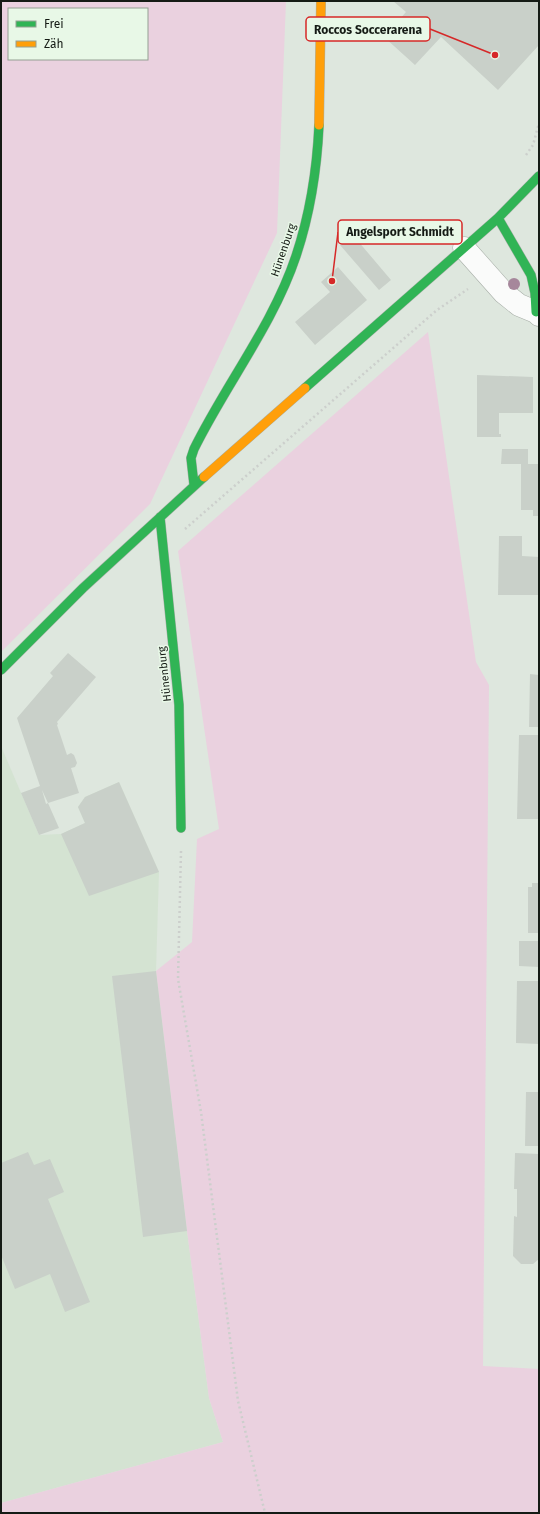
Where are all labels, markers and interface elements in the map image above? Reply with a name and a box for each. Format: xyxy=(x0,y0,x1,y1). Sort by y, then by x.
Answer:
legend xyxy=(8,8,148,60)
text: Frei xyxy=(44,17,64,31)
callout: Roccos Soccerarena xyxy=(306,17,430,41)
text: Roccos Soccerarena xyxy=(314,23,422,37)
text: Zäh xyxy=(44,37,64,51)
callout: Angelsport Schmidt xyxy=(338,220,462,244)
street label: Hünenburg xyxy=(268,222,299,279)
text: Angelsport Schmidt xyxy=(345,225,454,239)
street label: Hünenburg xyxy=(155,645,174,702)

